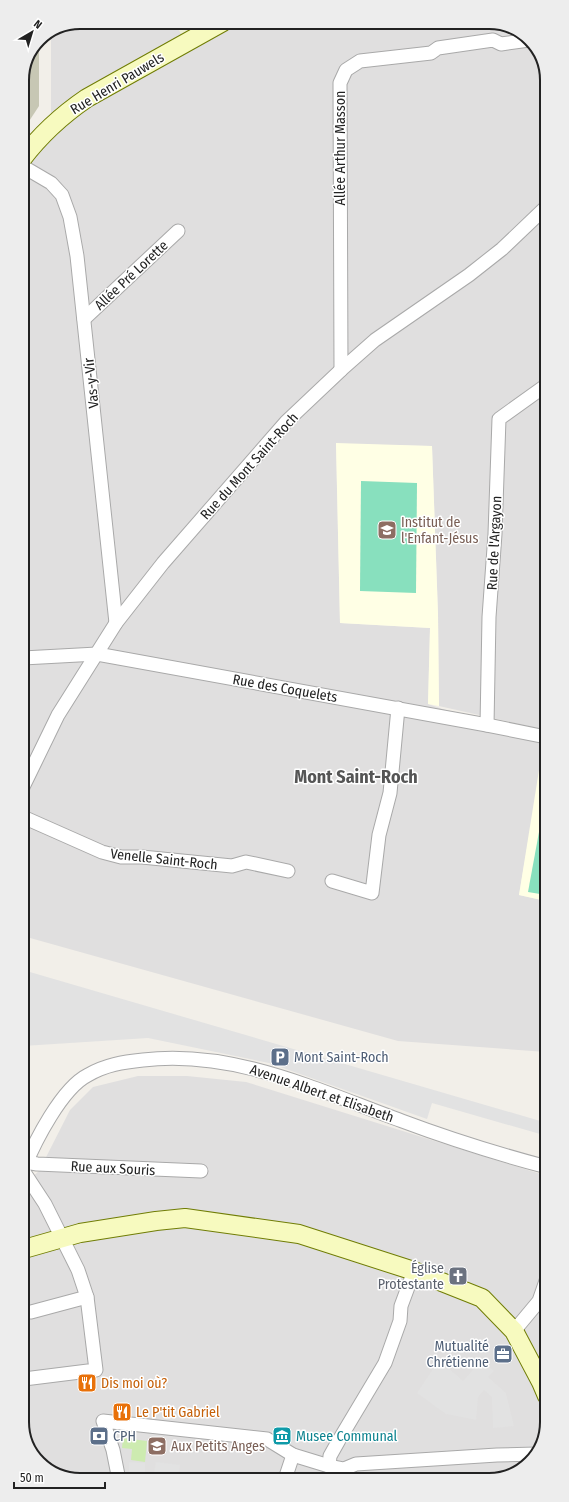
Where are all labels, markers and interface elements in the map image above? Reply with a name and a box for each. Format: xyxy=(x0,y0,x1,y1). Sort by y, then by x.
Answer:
north arrow xyxy=(12,12,52,52)
text: N xyxy=(31,17,44,32)
street label: Rue Henri Pauwels xyxy=(67,49,167,118)
street label: Allée Arthur Masson xyxy=(332,91,349,205)
street label: Allée Pré Lorette xyxy=(91,237,172,314)
street label: Vas-y-Vir xyxy=(80,357,103,409)
street label: Rue du Mont Saint-Roch xyxy=(197,409,302,523)
street label: Rue de l'Argayon xyxy=(484,495,505,591)
place label: Institut de l'Enfant-Jésus xyxy=(401,514,478,547)
school or university icon: Institut de l'Enfant-Jésus xyxy=(376,519,398,541)
street label: Rue des Coquelets xyxy=(231,671,339,706)
district label: Mont Saint-Roch xyxy=(294,766,418,788)
street label: Venelle Saint-Roch xyxy=(110,845,218,874)
parking icon: Mont Saint-Roch xyxy=(269,1046,291,1068)
place label: Mont Saint-Roch xyxy=(294,1049,389,1066)
street label: Avenue Albert et Elisabeth xyxy=(248,1061,396,1126)
street label: Rue aux Souris xyxy=(70,1158,156,1179)
place label: Église Protestante xyxy=(378,1259,444,1293)
church icon: Église Protestante xyxy=(447,1265,469,1287)
place label: Mutualité Chrétienne xyxy=(427,1338,489,1371)
office icon: Mutualité Chrétienne xyxy=(492,1343,514,1365)
restaurant icon: Dis moi où? xyxy=(76,1372,98,1394)
place label: Dis moi où? xyxy=(101,1375,167,1392)
restaurant icon: Le P'tit Gabriel xyxy=(111,1401,133,1423)
place label: Le P'tit Gabriel xyxy=(136,1404,220,1421)
bank icon: CPH xyxy=(88,1425,110,1447)
museum icon: Musee Communal xyxy=(271,1425,293,1447)
place label: CPH xyxy=(113,1428,136,1445)
place label: Musee Communal xyxy=(296,1428,398,1445)
school or university icon: Aux Petits Anges xyxy=(146,1435,168,1457)
place label: Aux Petits Anges xyxy=(171,1438,265,1455)
scale bar xyxy=(14,1464,105,1490)
text: 50 m xyxy=(20,1471,44,1485)

